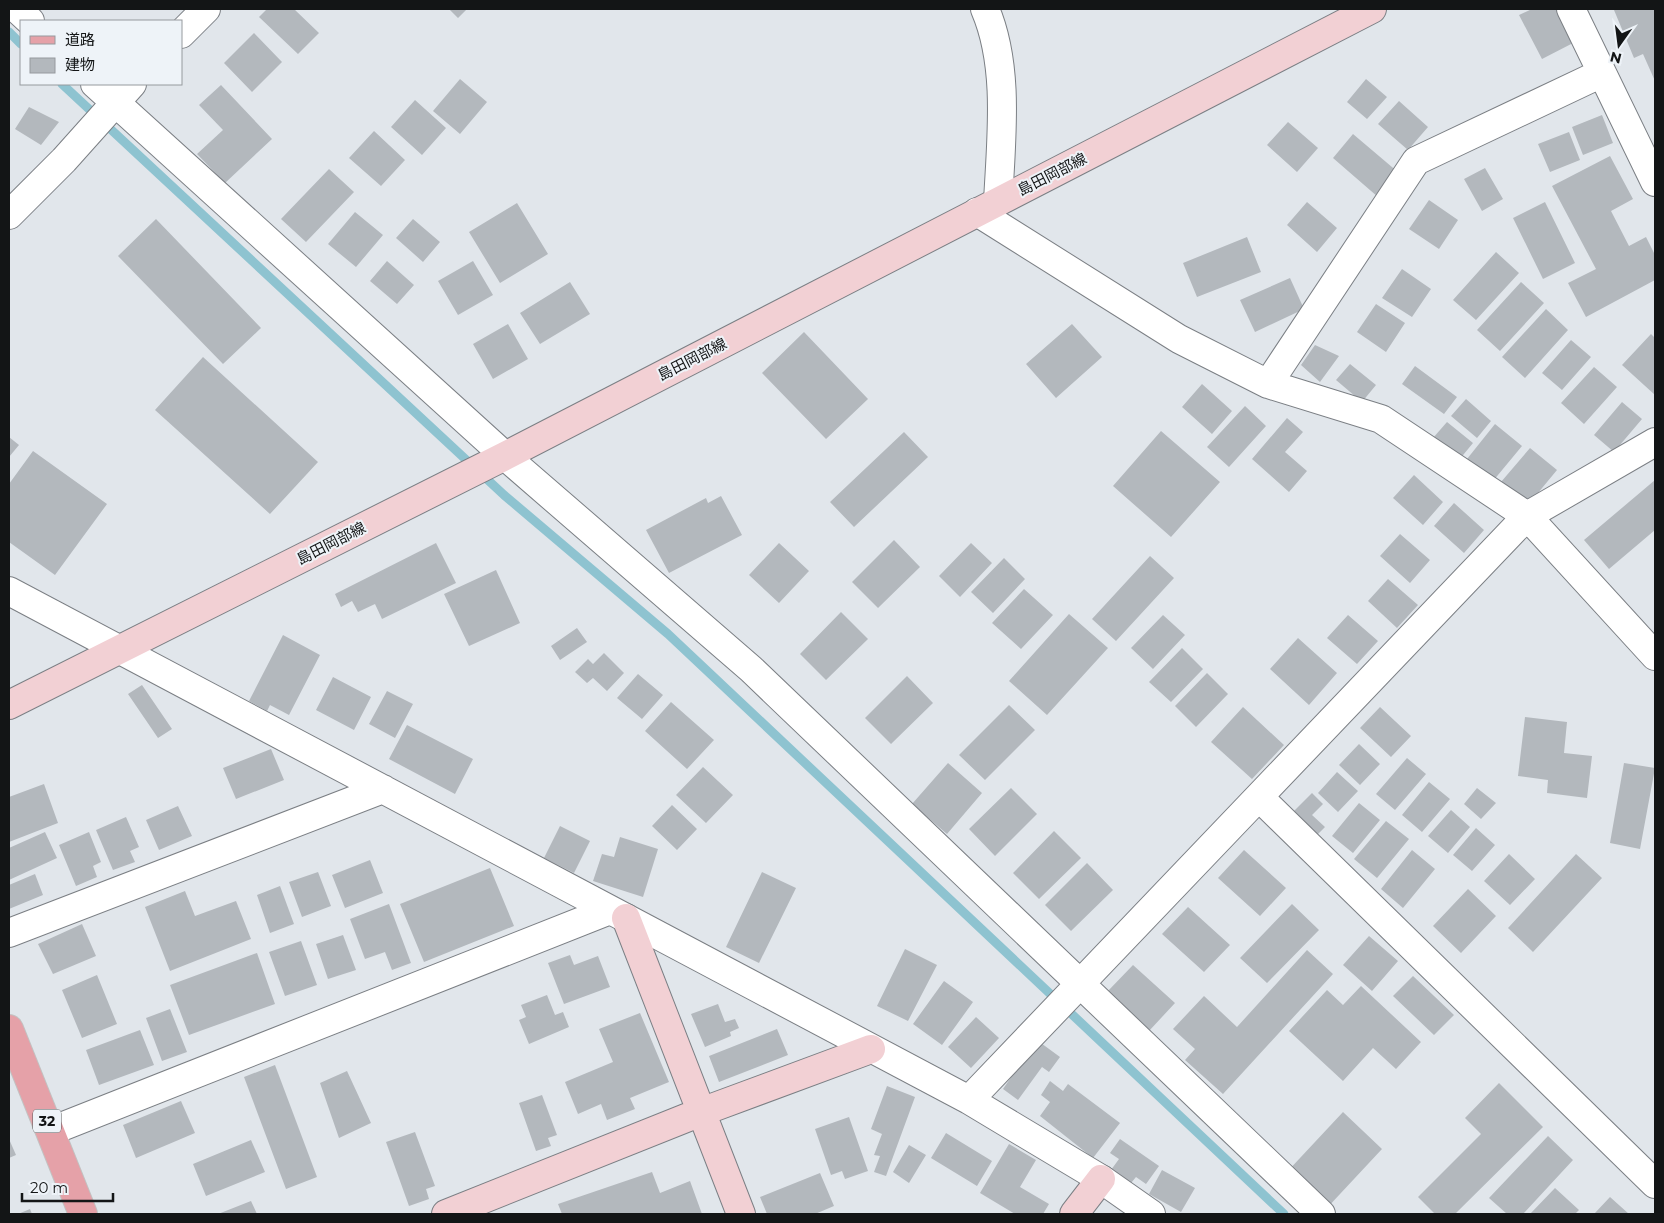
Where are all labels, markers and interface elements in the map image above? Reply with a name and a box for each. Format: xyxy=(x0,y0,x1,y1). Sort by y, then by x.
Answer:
legend xyxy=(20,20,182,85)
north arrow xyxy=(1594,20,1644,70)
text: 道路 xyxy=(65,30,95,49)
text: N xyxy=(1608,48,1624,68)
text: 建物 xyxy=(65,55,95,74)
street label: 島田岡部線 xyxy=(1014,149,1090,199)
street label: 島田岡部線 xyxy=(654,334,730,384)
street label: 島田岡部線 xyxy=(293,518,369,568)
road number: 32 xyxy=(33,1110,61,1132)
scale bar xyxy=(22,1170,114,1202)
text: 20 m xyxy=(30,1178,68,1197)

